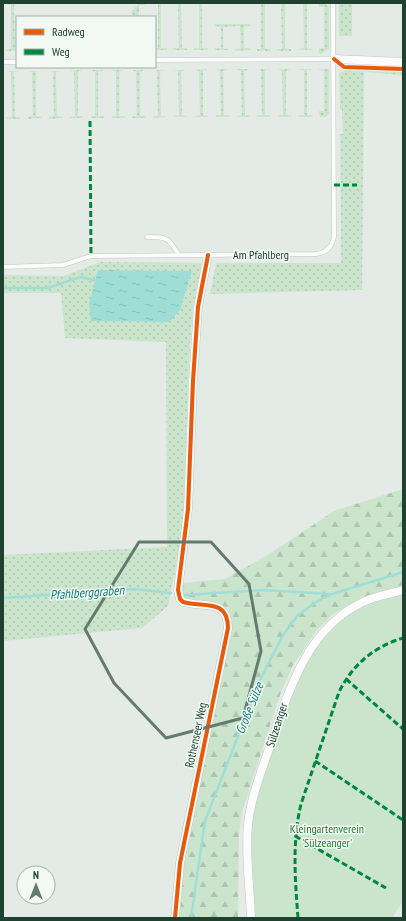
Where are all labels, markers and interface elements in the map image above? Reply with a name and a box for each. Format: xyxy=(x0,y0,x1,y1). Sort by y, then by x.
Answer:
legend xyxy=(16,16,156,68)
text: Radweg xyxy=(52,24,85,39)
text: Weg xyxy=(52,44,70,59)
street label: Am Pfahlberg xyxy=(233,247,289,262)
water label: Pfahlberggraben xyxy=(49,581,126,604)
water label: Große Sülze xyxy=(231,678,268,736)
street label: Sülzeanger xyxy=(262,700,291,749)
street label: Rothenseer Weg xyxy=(181,701,210,769)
park label: Kleingartenverein 'Sülzeanger' xyxy=(290,821,364,850)
north arrow xyxy=(16,865,56,905)
text: N xyxy=(33,868,39,882)

